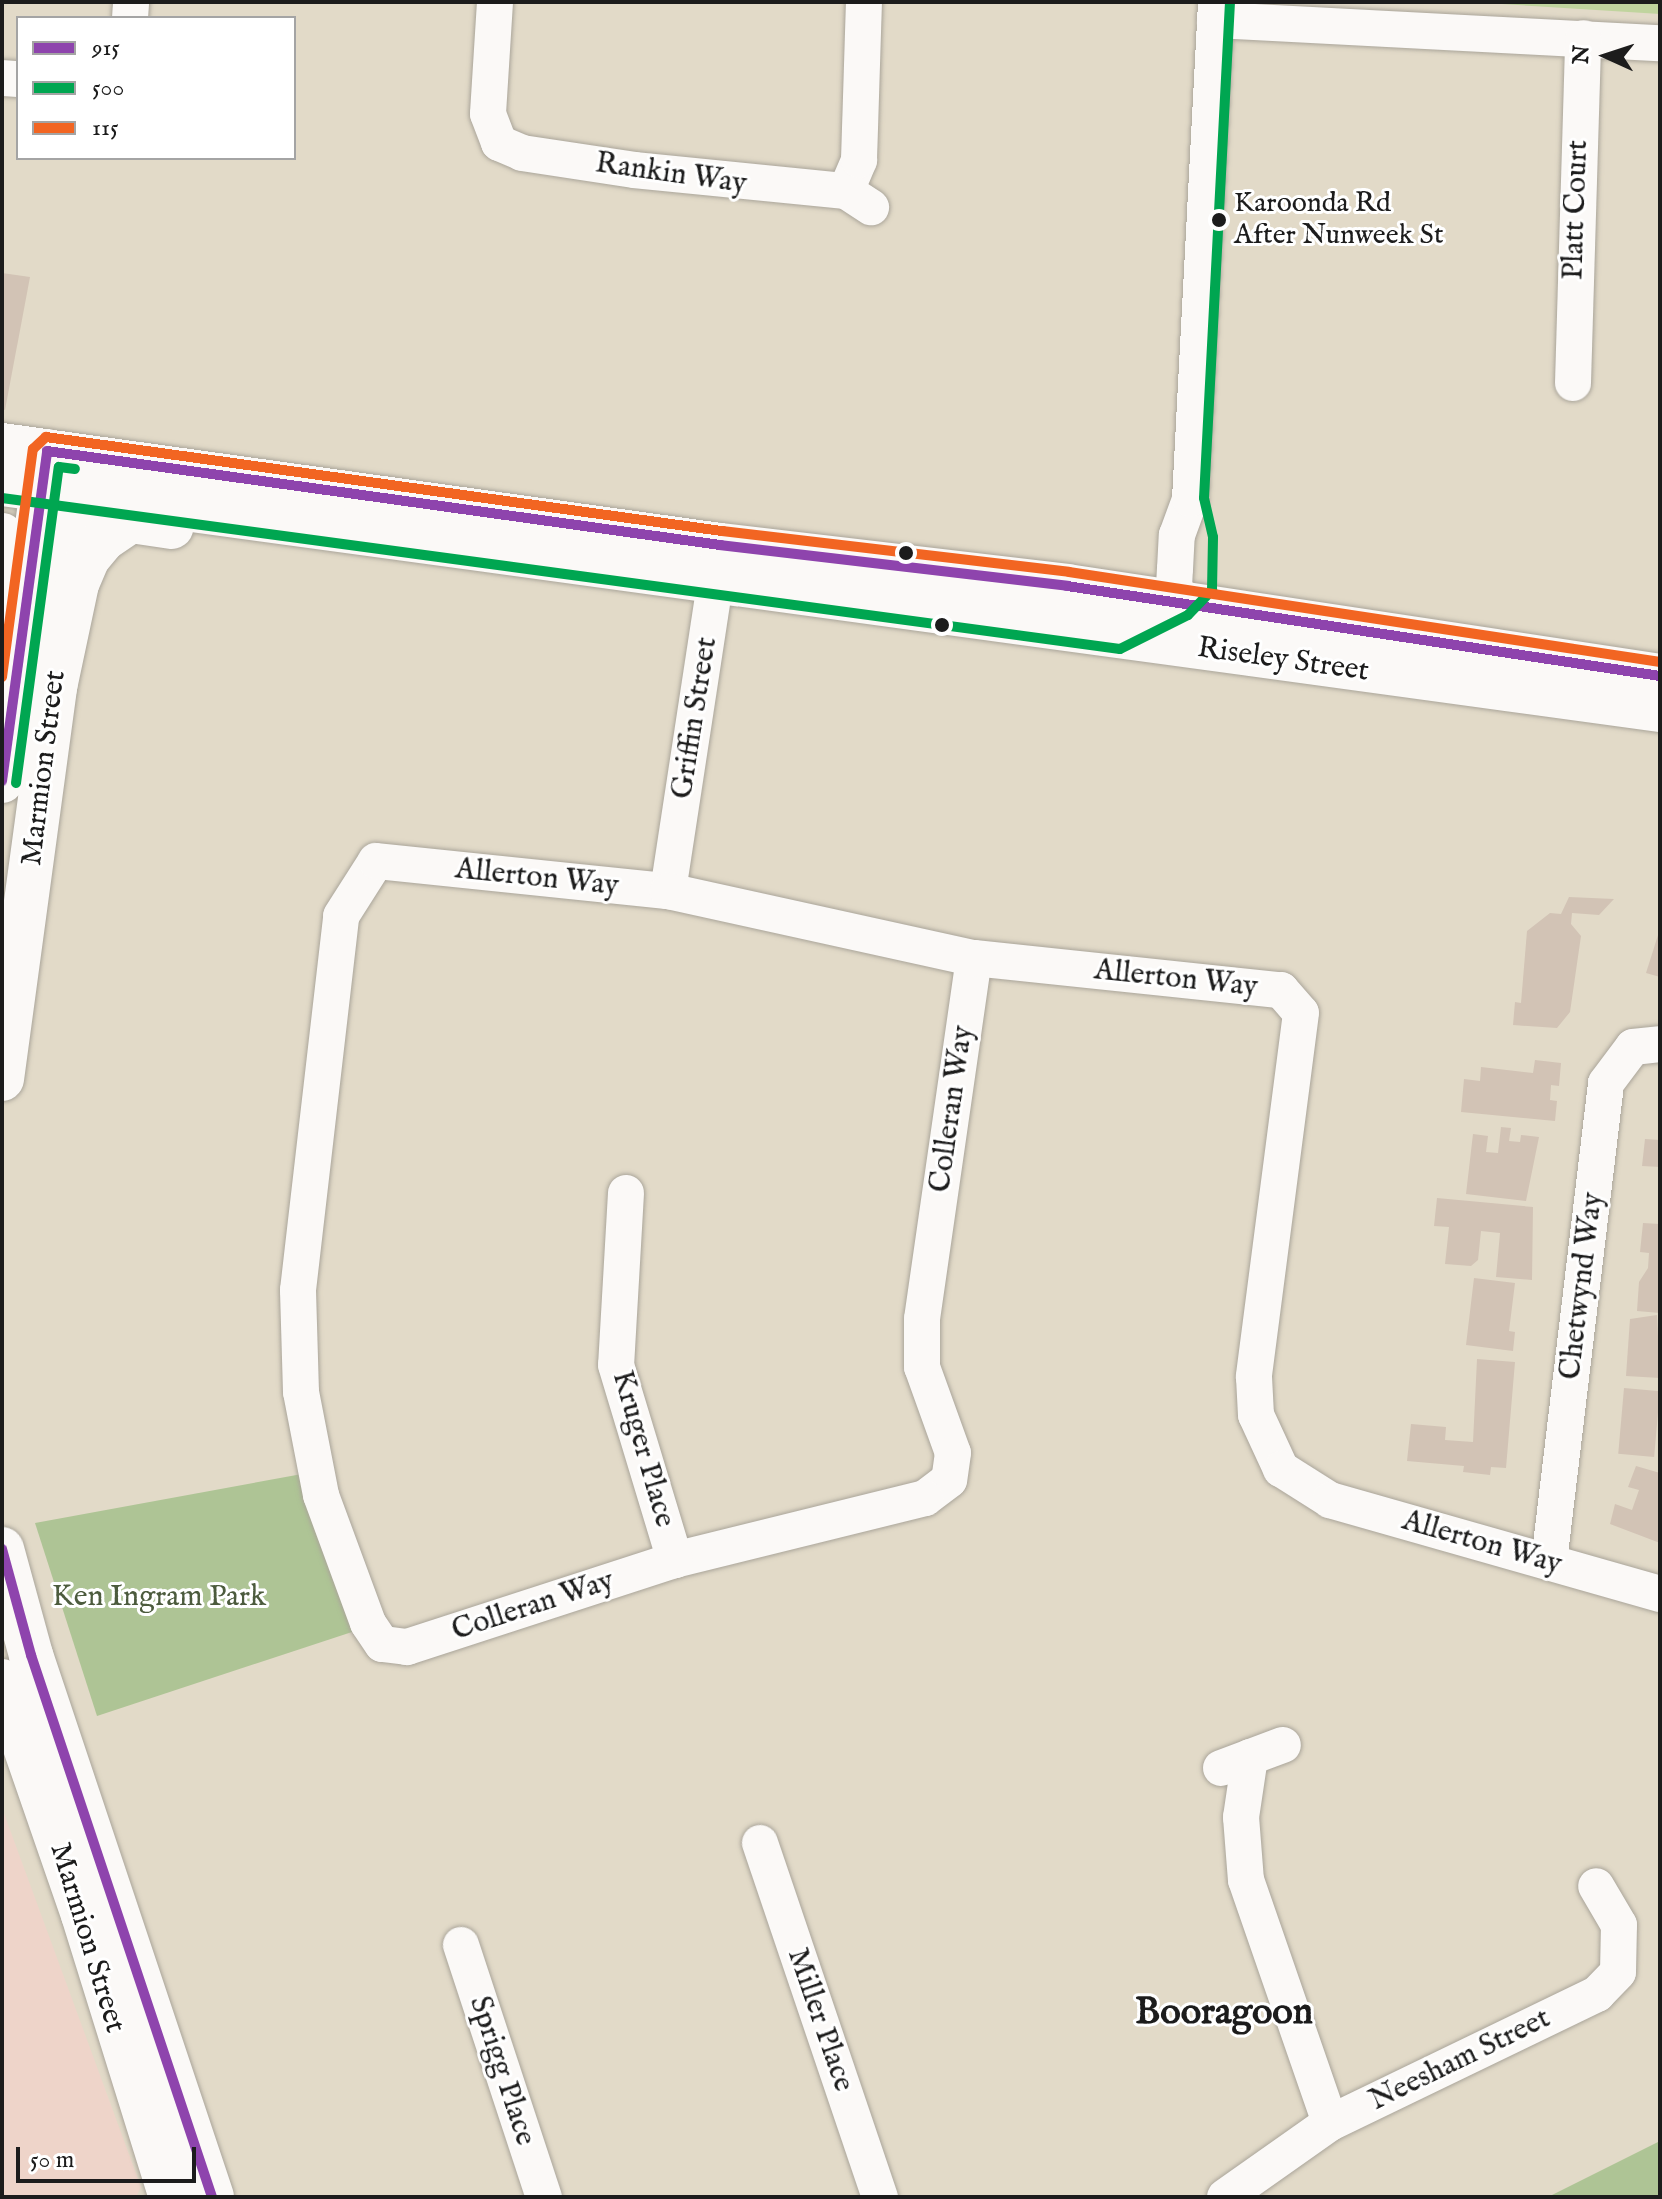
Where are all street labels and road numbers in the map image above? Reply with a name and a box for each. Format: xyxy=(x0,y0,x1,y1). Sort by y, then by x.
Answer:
street label: Platt Court xyxy=(1556,139,1596,281)
street label: Rankin Way xyxy=(593,146,749,202)
street label: Riseley Street xyxy=(1195,630,1371,690)
street label: Griffin Street xyxy=(664,634,726,802)
street label: Marmion Street xyxy=(14,668,74,868)
street label: Allerton Way xyxy=(453,852,621,904)
street label: Allerton Way xyxy=(1092,953,1260,1005)
street label: Colleran Way xyxy=(922,1023,982,1195)
street label: Chetwynd Way xyxy=(1553,1190,1611,1382)
street label: Kruger Place xyxy=(604,1367,682,1531)
street label: Allerton Way xyxy=(1398,1503,1566,1583)
street label: Colleran Way xyxy=(447,1563,619,1649)
street label: Marmion Street xyxy=(41,1839,133,2037)
street label: Miller Place xyxy=(779,1944,861,2096)
street label: Sprigg Place xyxy=(461,1992,543,2150)
street label: Neesham Street xyxy=(1364,2001,1556,2119)

